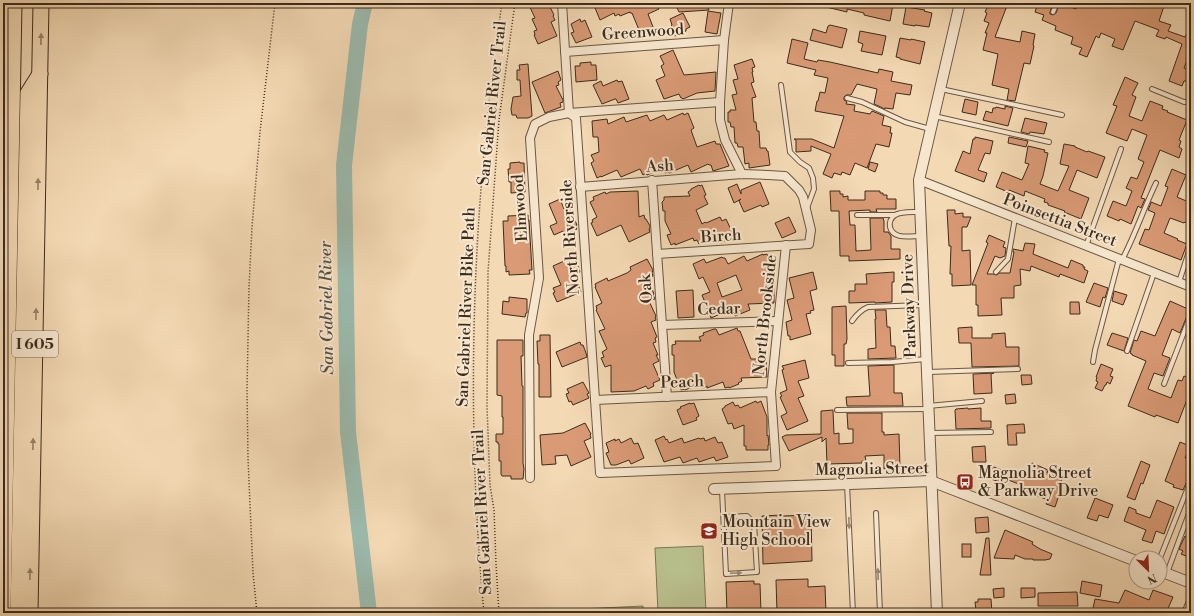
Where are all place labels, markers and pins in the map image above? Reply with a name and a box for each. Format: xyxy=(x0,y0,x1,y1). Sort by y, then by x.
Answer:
place label: Magnolia Street & Parkway Drive xyxy=(978,463,1098,501)
bus stop icon: Magnolia Street & Parkway Drive xyxy=(955,472,975,492)
place label: Mountain View High School xyxy=(722,512,832,550)
school or university icon: Mountain View High School xyxy=(699,521,719,541)

